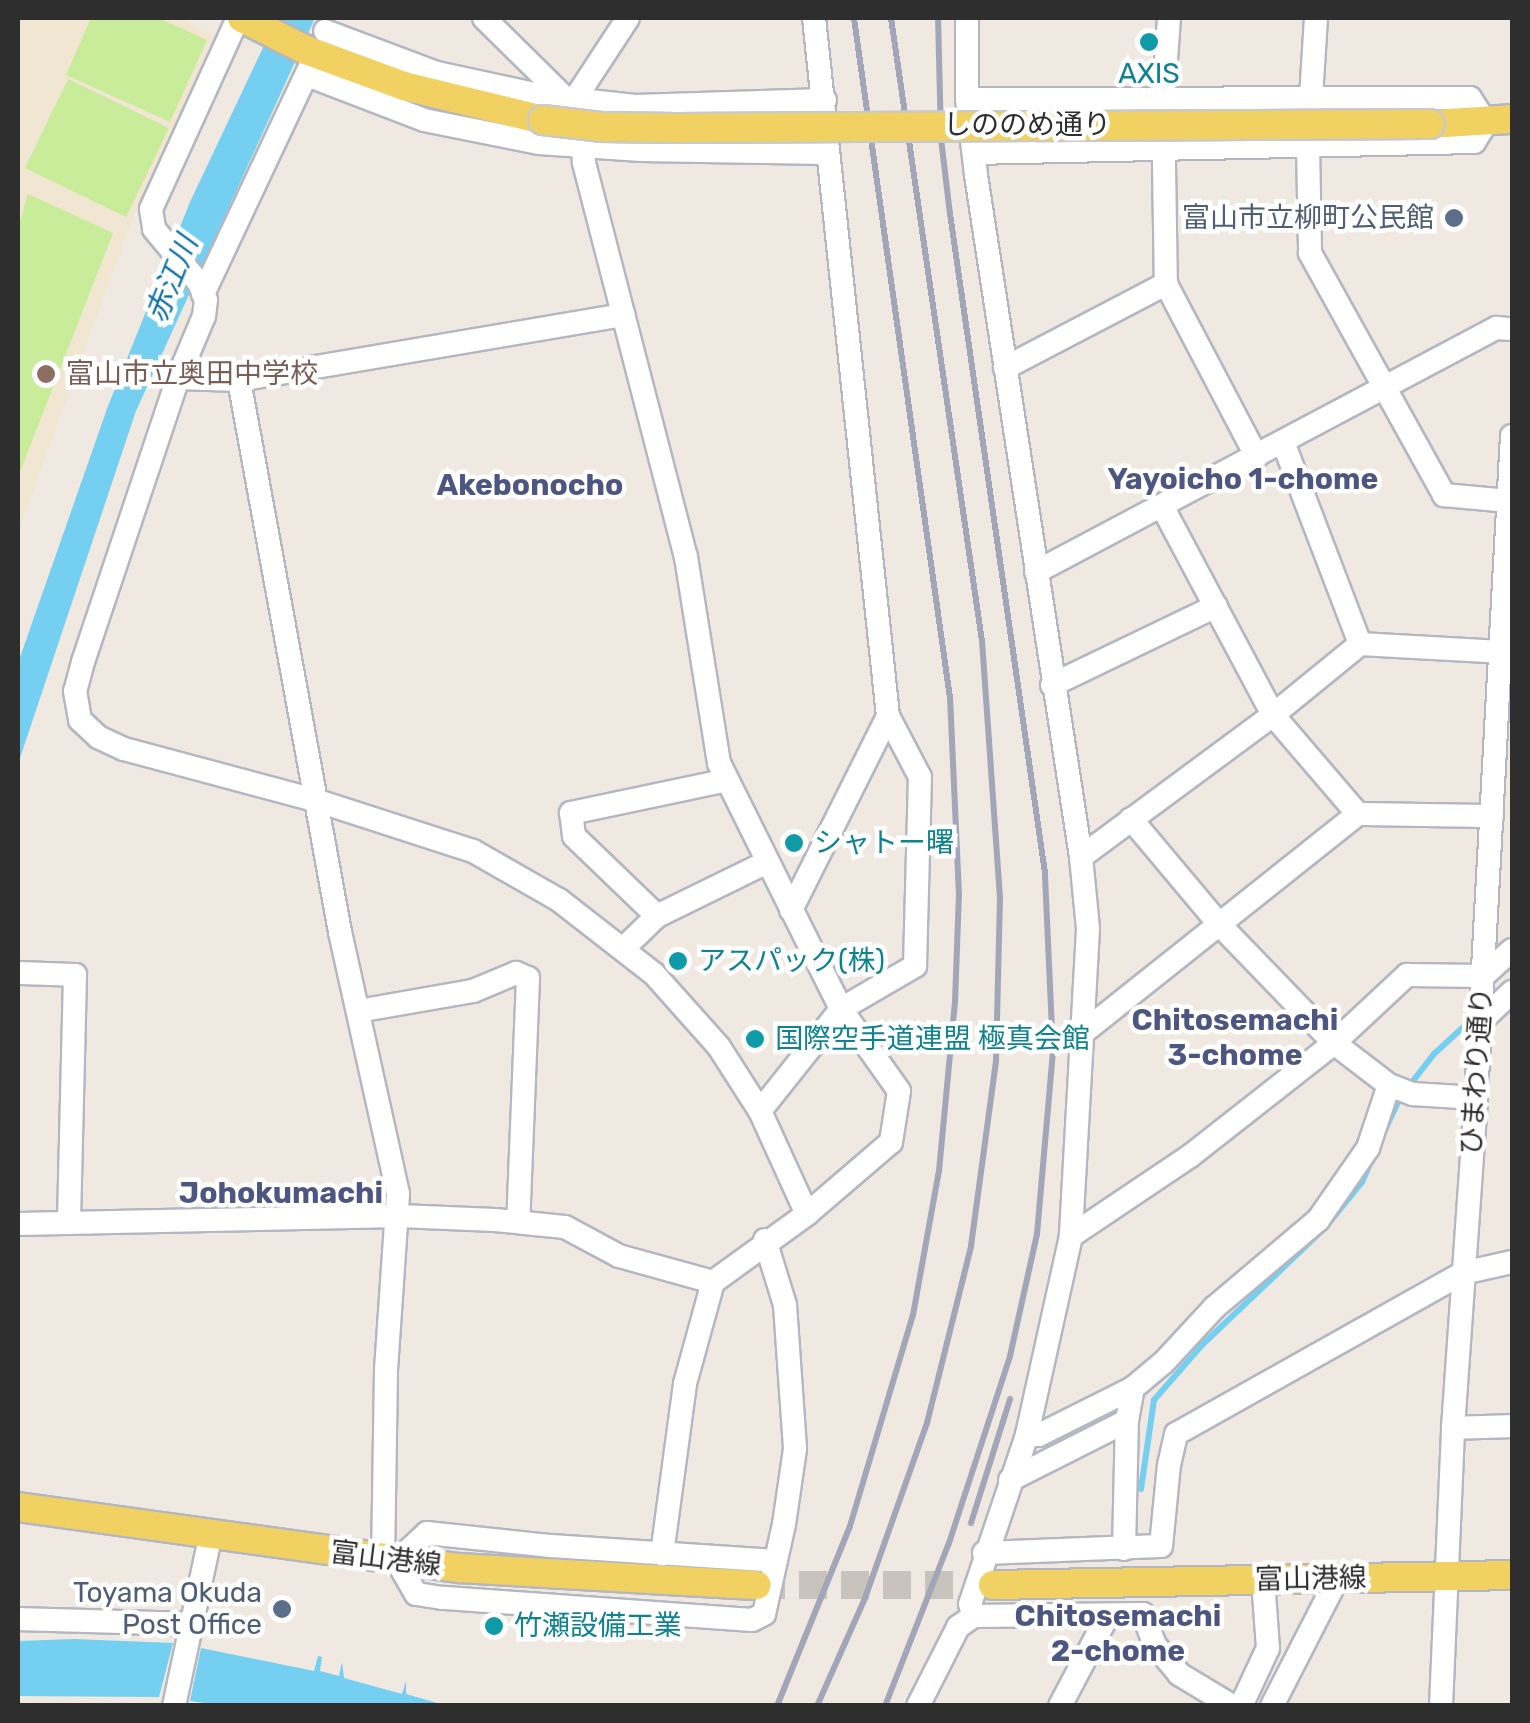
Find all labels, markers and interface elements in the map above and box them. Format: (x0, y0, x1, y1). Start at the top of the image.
marker: AXIS (1138, 31, 1160, 53)
place label: AXIS (1118, 57, 1180, 91)
street label: しののめ通り (943, 108, 1111, 142)
place label: 富山市立柳町公民館 (1182, 201, 1434, 235)
marker: 富山市立柳町公民館 (1443, 207, 1465, 229)
water label: 赤江川 (138, 231, 206, 327)
place label: 富山市立奥田中学校 (66, 357, 318, 391)
marker: 富山市立奥田中学校 (35, 363, 57, 385)
district label: Yayoicho 1-chome (1108, 461, 1378, 497)
district label: Akebonocho (437, 467, 623, 503)
place label: シャトー曙 (814, 826, 954, 860)
marker: シャトー曙 (783, 832, 805, 854)
place label: アスパック(株) (698, 944, 885, 978)
marker: アスパック(株) (667, 950, 689, 972)
street label: ひまわり通り (1454, 986, 1500, 1156)
district label: Chitosemachi 3-chome (1132, 1002, 1338, 1072)
place label: 国際空手道連盟 極真会館 (775, 1022, 1090, 1056)
marker: 国際空手道連盟 極真会館 (744, 1028, 766, 1050)
district label: Johokumachi (179, 1175, 383, 1211)
street label: 富山港線 (328, 1536, 444, 1582)
street label: 富山港線 (1255, 1561, 1367, 1597)
place label: Toyama Okuda Post Office (73, 1576, 262, 1642)
marker: Toyama Okuda Post Office (271, 1598, 293, 1620)
district label: Chitosemachi 2-chome (1015, 1598, 1221, 1668)
place label: 竹瀬設備工業 (514, 1609, 682, 1643)
marker: 竹瀬設備工業 (483, 1615, 505, 1637)

